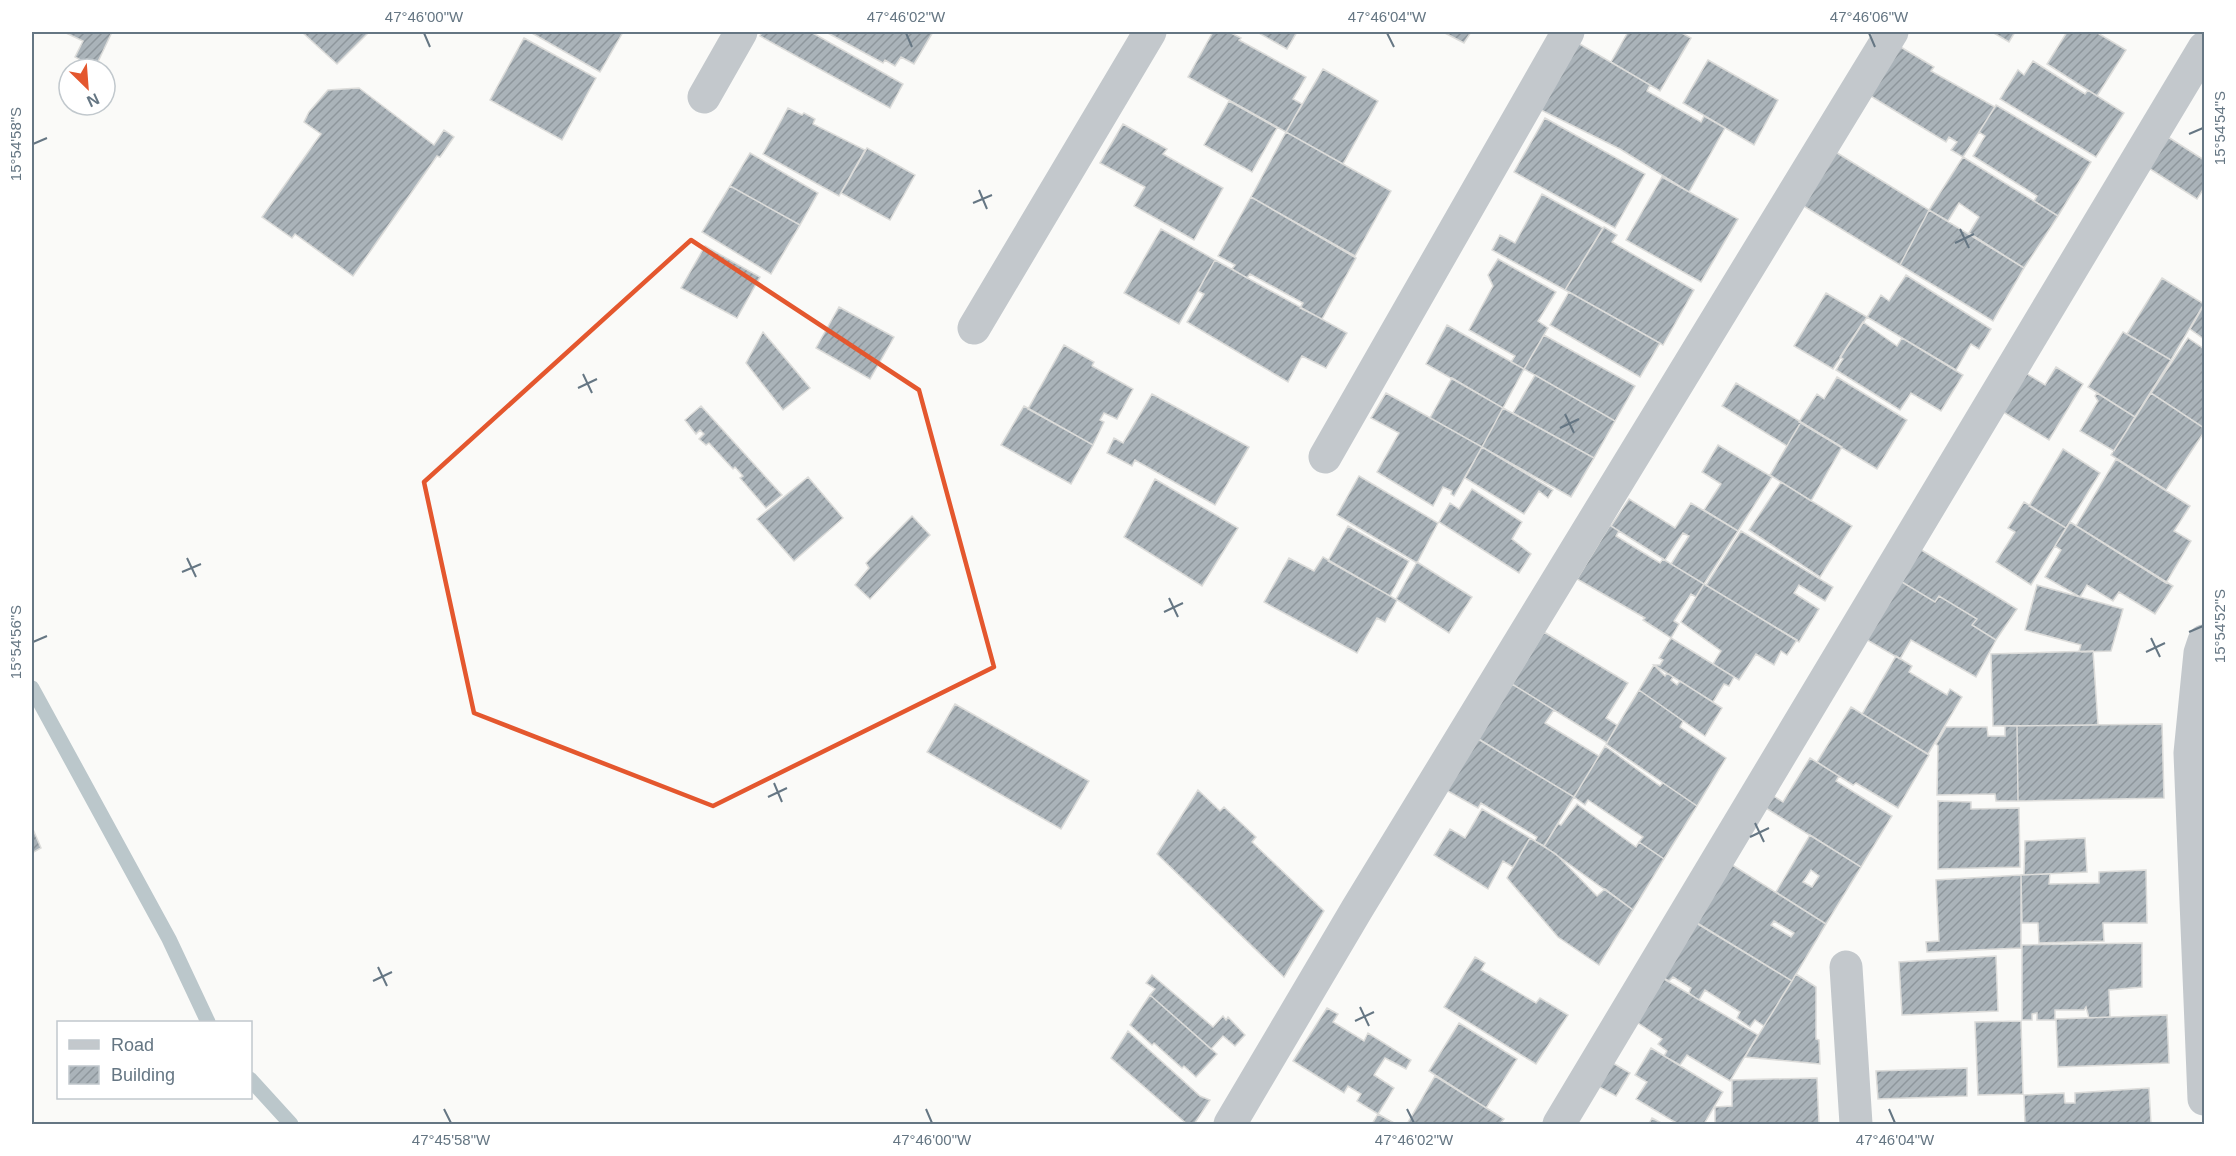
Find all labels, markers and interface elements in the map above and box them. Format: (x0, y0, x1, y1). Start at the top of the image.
text: 47°46'00"W (385, 8, 464, 25)
text: 47°46'02"W (867, 8, 946, 25)
text: 47°46'04"W (1348, 8, 1427, 25)
text: 47°46'06"W (1830, 8, 1909, 25)
north arrow (57, 57, 117, 117)
text: N (84, 90, 102, 110)
text: 15°54'54"S (2211, 91, 2228, 165)
text: 15°54'58"S (7, 107, 24, 181)
text: 15°54'52"S (2211, 589, 2228, 663)
text: 15°54'56"S (7, 605, 24, 679)
legend (57, 1021, 252, 1099)
text: Road (111, 1035, 154, 1055)
text: Building (111, 1065, 175, 1085)
text: 47°45'58"W (412, 1131, 491, 1148)
text: 47°46'00"W (893, 1131, 972, 1148)
text: 47°46'02"W (1375, 1131, 1454, 1148)
text: 47°46'04"W (1856, 1131, 1935, 1148)

